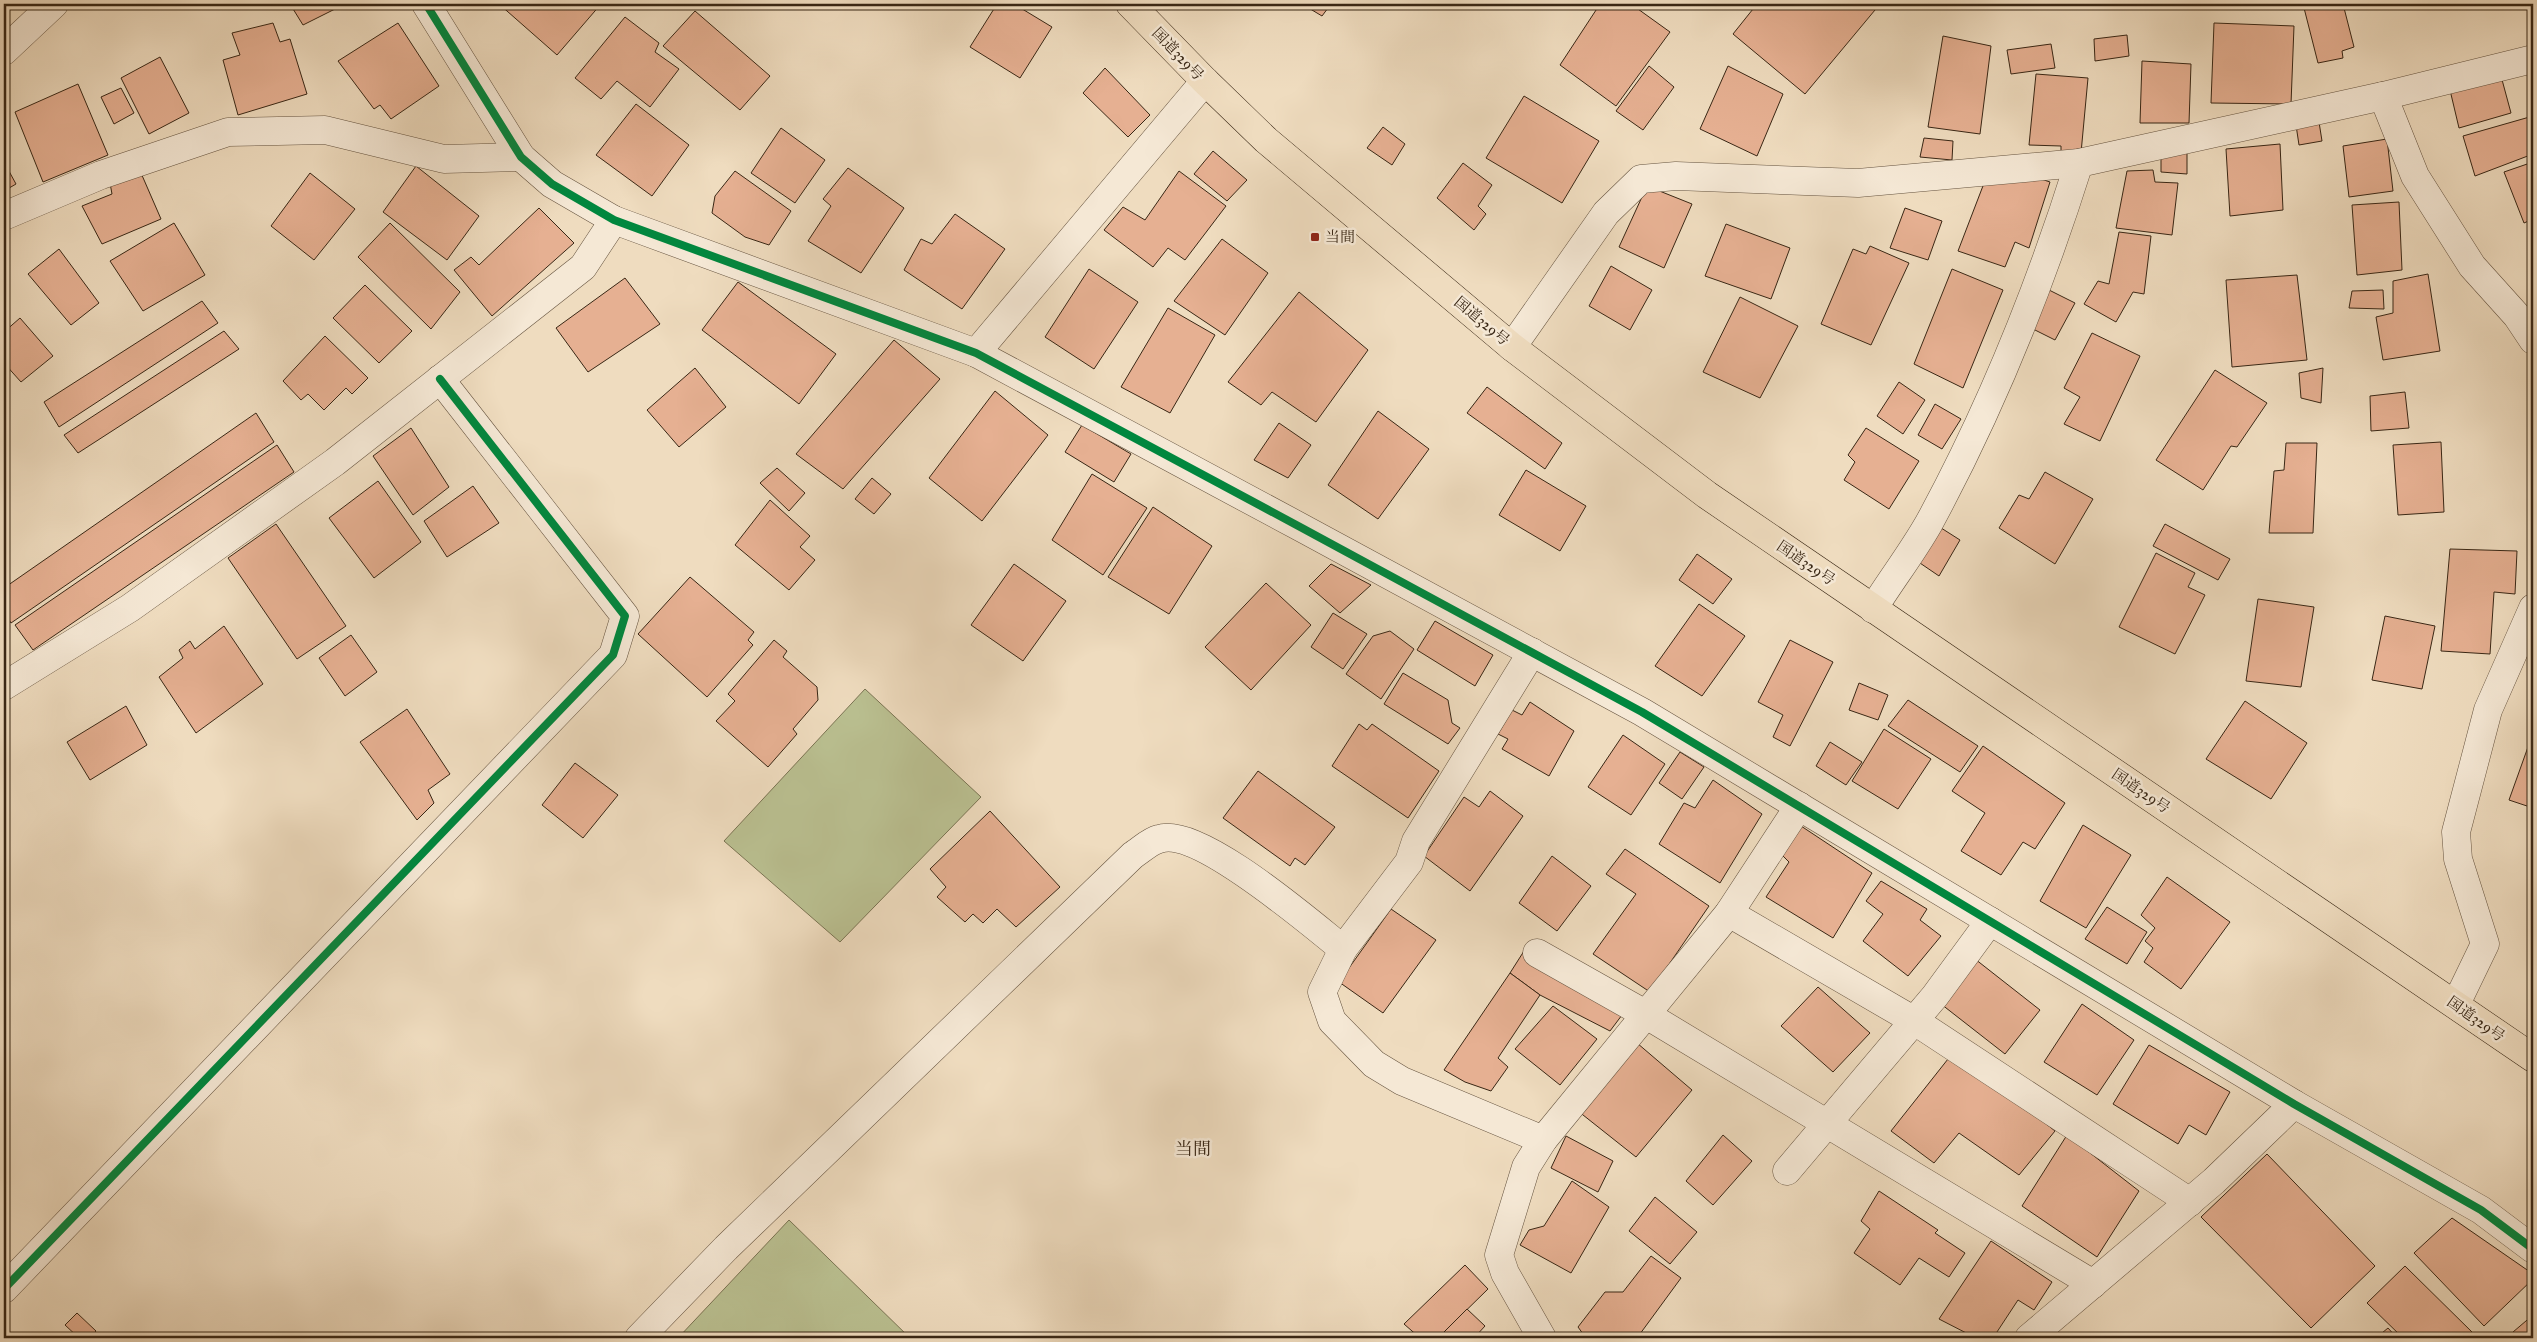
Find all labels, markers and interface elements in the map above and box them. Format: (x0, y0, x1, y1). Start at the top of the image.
street label: 国道329号 (1148, 24, 1208, 84)
place label: 当間 (1325, 228, 1355, 246)
marker: 当間 (1309, 231, 1321, 243)
street label: 国道329号 (1451, 293, 1513, 349)
street label: 国道329号 (1773, 537, 1839, 589)
street label: 国道329号 (2108, 765, 2174, 817)
street label: 国道329号 (2444, 993, 2508, 1045)
district label: 当間 (1175, 1138, 1211, 1160)

